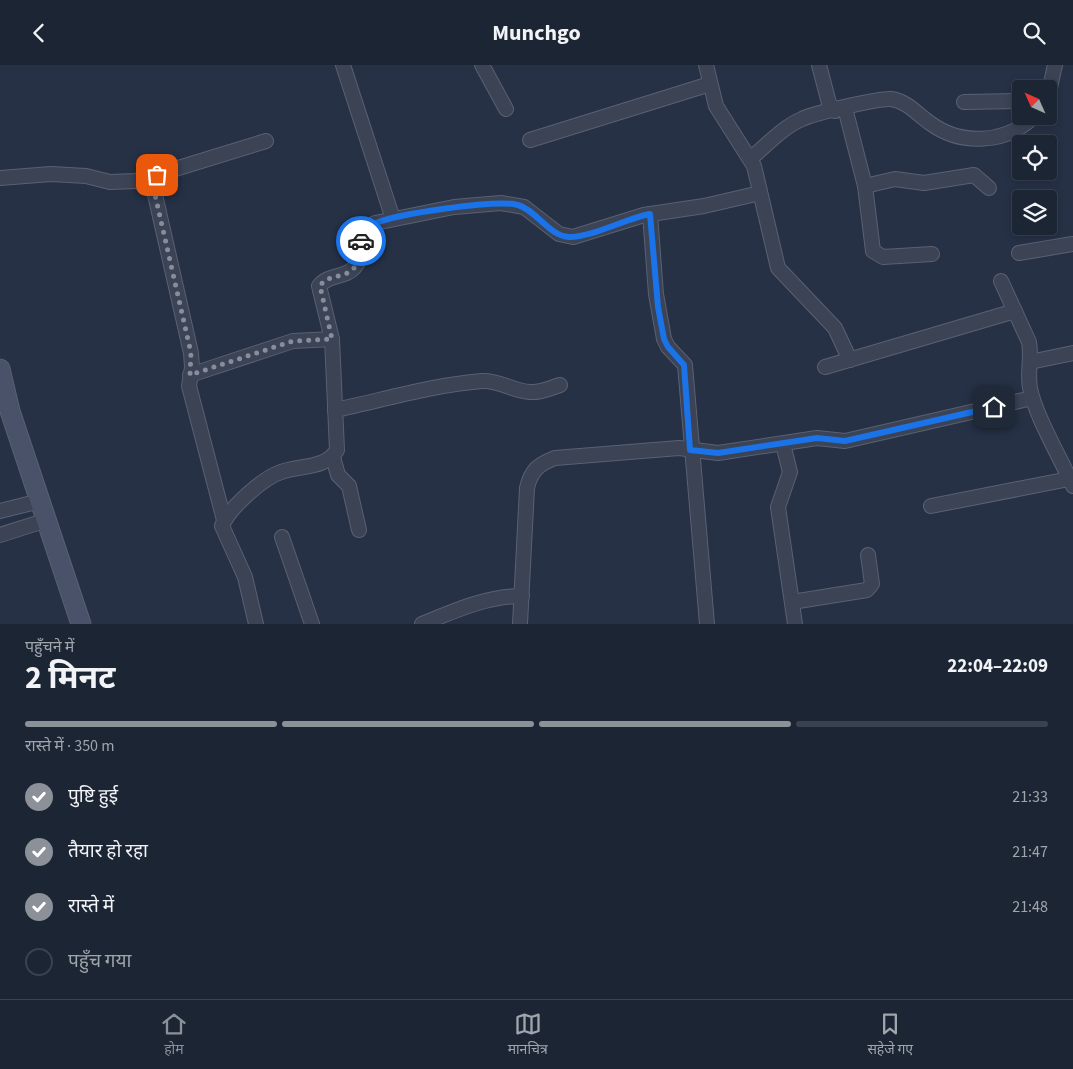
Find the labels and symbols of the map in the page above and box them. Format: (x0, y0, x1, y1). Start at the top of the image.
north arrow (1012, 80, 1058, 125)
pin (136, 154, 178, 196)
courier (336, 216, 386, 266)
pin (973, 386, 1015, 428)

